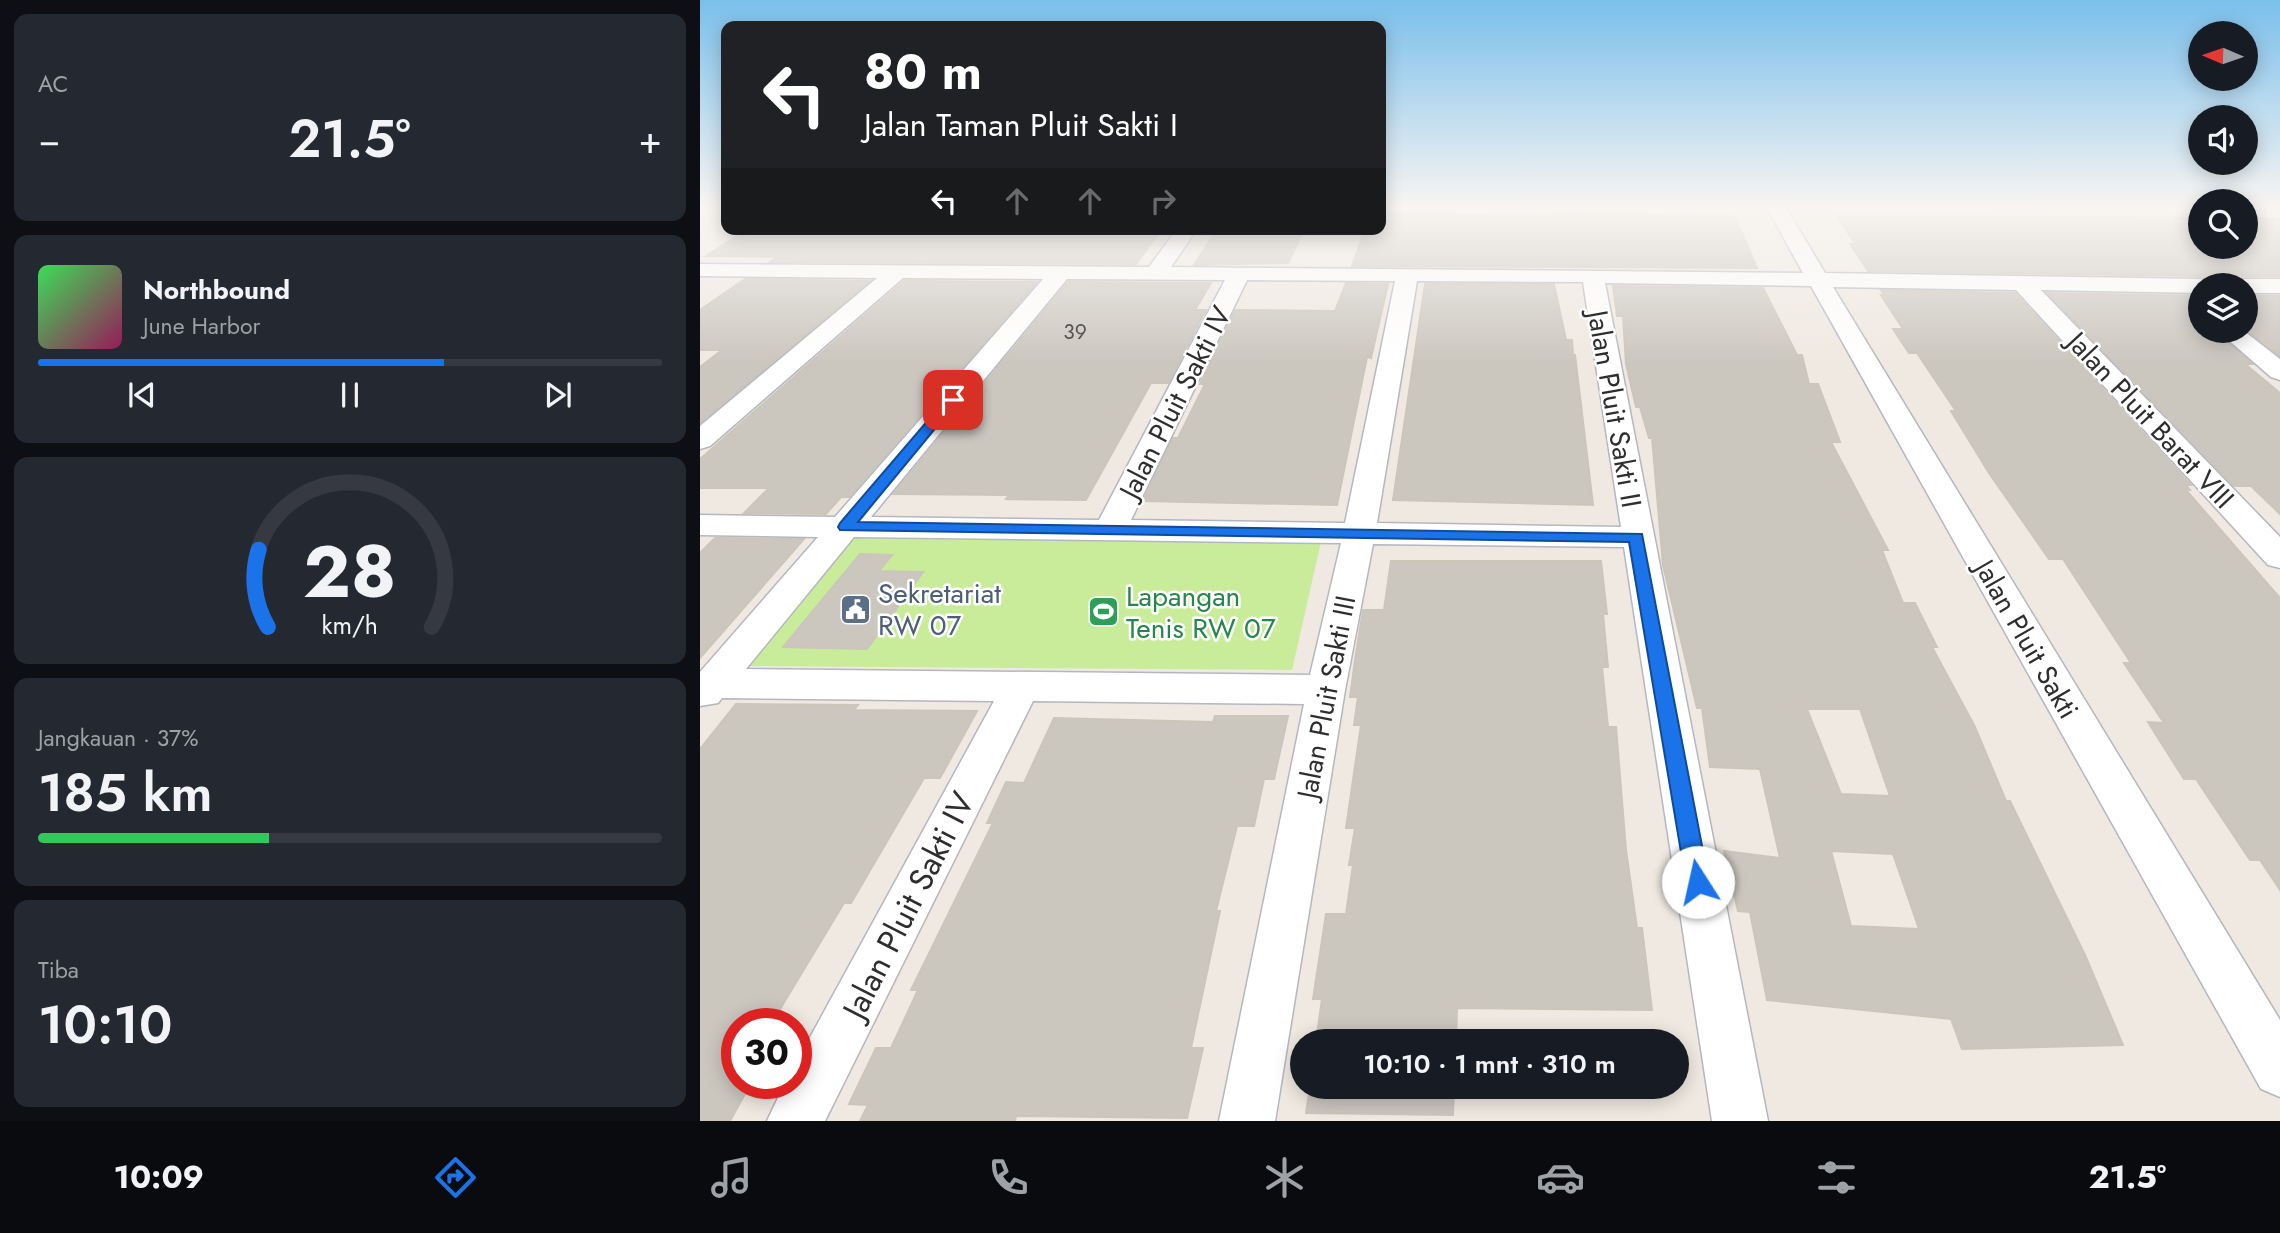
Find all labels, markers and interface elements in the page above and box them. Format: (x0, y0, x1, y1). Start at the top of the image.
north arrow (2188, 21, 2258, 91)
map controls (2188, 21, 2258, 343)
text: 80 m (864, 37, 982, 107)
icon: left (749, 49, 840, 140)
text: AC (38, 67, 68, 101)
text: 21.5° (289, 101, 411, 177)
text: Jalan Taman Pluit Sakti I (864, 102, 1178, 148)
button: sound (2188, 105, 2258, 175)
text: − (38, 112, 60, 167)
text: + (639, 112, 662, 167)
icon: left (925, 182, 963, 220)
icon: ahead (998, 182, 1036, 220)
icon: ahead (1071, 182, 1109, 220)
icon: right (1144, 182, 1182, 220)
button: search (2188, 189, 2258, 259)
text: Northbound (143, 271, 290, 309)
button: layers (2188, 273, 2258, 343)
street label: Jalan Pluit Sakti IV (1107, 298, 1242, 509)
street label: Jalan Pluit Sakti II (1576, 303, 1652, 511)
text: June Harbor (143, 309, 260, 343)
house number: 39 (1063, 317, 1087, 347)
street label: Jalan Pluit Barat VIII (2055, 320, 2244, 518)
pin (923, 370, 983, 430)
icon: previous (123, 376, 161, 414)
icon: pause (331, 376, 369, 414)
icon: next (539, 376, 577, 414)
icon: arrive (934, 381, 972, 419)
text: 28 (303, 519, 397, 624)
street label: Jalan Pluit Sakti (1963, 549, 2089, 726)
place label: Sekretariat RW 07 (878, 573, 1001, 646)
place label: Lapangan Tenis RW 07 (1126, 576, 1276, 649)
public building icon: Sekretariat RW 07 (838, 592, 872, 626)
street label: Jalan Pluit Sakti III (1286, 592, 1366, 806)
sports icon: Lapangan Tenis RW 07 (1086, 595, 1120, 629)
text: km/h (322, 606, 378, 642)
text: Jangkauan · 37% (38, 721, 198, 755)
text: 185 km (38, 755, 212, 831)
street label: Jalan Pluit Sakti IV (829, 784, 986, 1030)
position arrow (1661, 845, 1735, 919)
text: Tiba (38, 953, 79, 987)
text: 10:10 (38, 987, 172, 1063)
speed limit sign: 30 (721, 1008, 812, 1099)
text: 10:10 · 1 mnt · 310 m (1363, 1045, 1616, 1083)
icon: directions (431, 1153, 480, 1202)
icon: music (707, 1153, 756, 1202)
icon: phone (984, 1153, 1033, 1202)
icon: climate (1260, 1153, 1309, 1202)
icon: car (1536, 1153, 1585, 1202)
icon: filters (1812, 1153, 1861, 1202)
text: 10:09 (114, 1154, 204, 1200)
text: 21.5° (2089, 1154, 2166, 1200)

